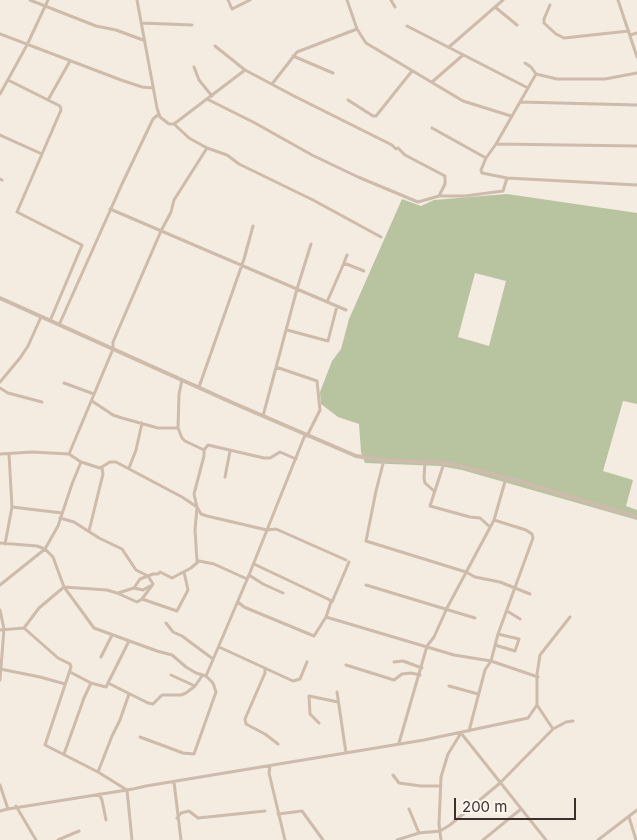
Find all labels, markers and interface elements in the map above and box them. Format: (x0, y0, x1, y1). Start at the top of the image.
scale bar (457, 788, 580, 820)
text: 200 m (462, 797, 507, 816)

